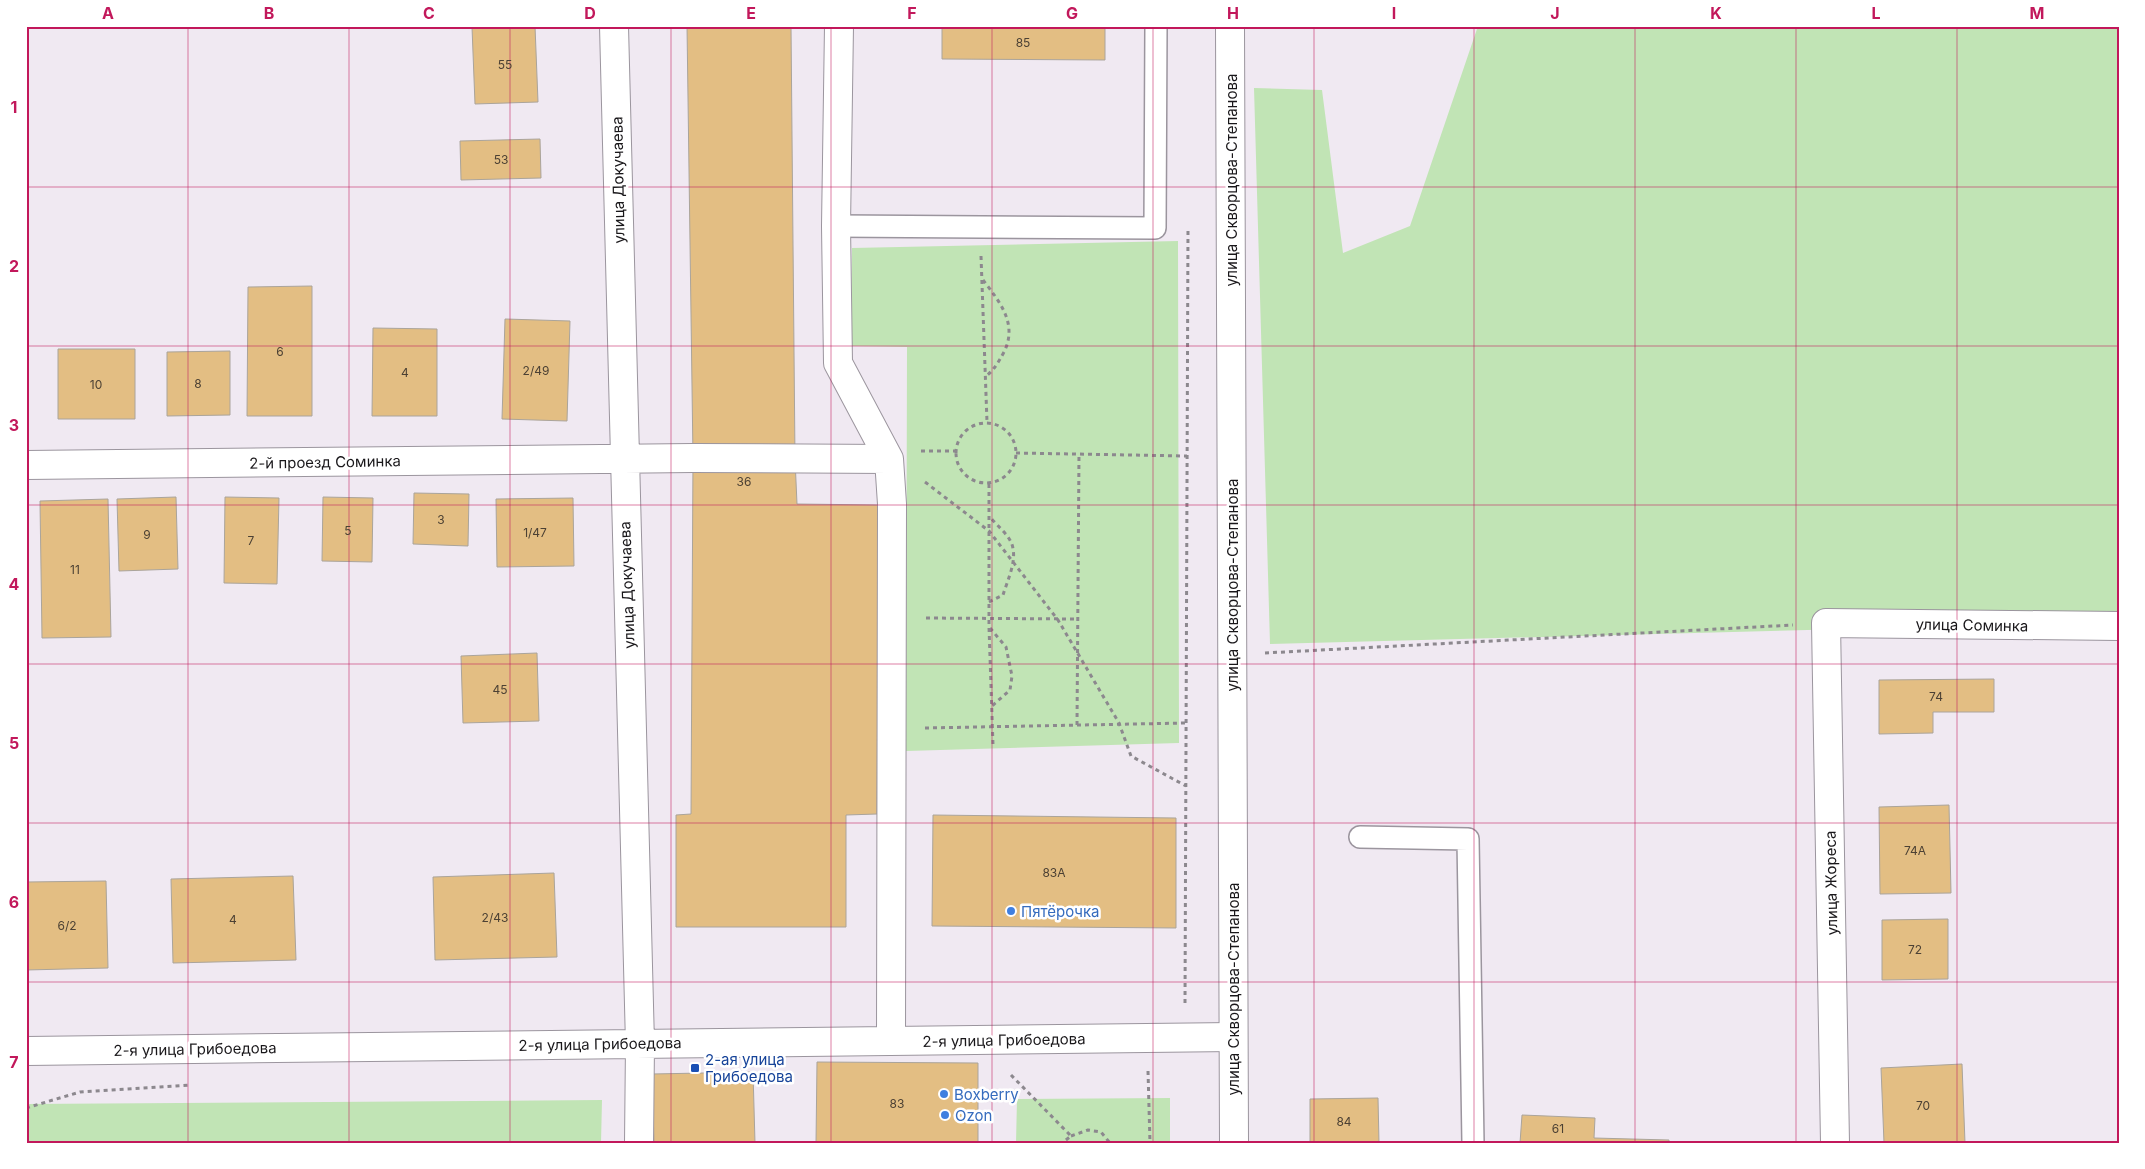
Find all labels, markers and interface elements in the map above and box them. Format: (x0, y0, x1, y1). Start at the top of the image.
text: A (102, 3, 114, 23)
text: B (264, 3, 274, 23)
text: C (423, 3, 435, 23)
text: D (584, 3, 596, 23)
text: E (746, 3, 756, 23)
text: F (907, 3, 917, 23)
text: G (1066, 3, 1078, 23)
text: H (1227, 3, 1239, 23)
text: I (1392, 3, 1396, 23)
text: J (1550, 3, 1560, 23)
text: K (1710, 3, 1722, 23)
text: L (1871, 3, 1881, 23)
text: M (2030, 3, 2044, 23)
house number: 85 (1016, 35, 1030, 50)
house number: 55 (498, 57, 512, 72)
street label: улица Скворцова-Степанова (1222, 74, 1241, 286)
text: 1 (11, 97, 17, 117)
street label: улица Докучаева (607, 116, 629, 244)
house number: 53 (494, 152, 508, 167)
text: 2 (9, 256, 19, 276)
house number: 6 (276, 344, 284, 359)
house number: 2/49 (523, 363, 549, 378)
house number: 4 (401, 365, 409, 380)
house number: 8 (194, 376, 202, 391)
house number: 10 (90, 377, 102, 392)
text: 3 (9, 415, 19, 435)
street label: 2-й проезд Соминка (249, 451, 401, 473)
house number: 36 (737, 474, 751, 489)
street label: улица Скворцова-Степанова (1223, 479, 1242, 691)
house number: 3 (437, 512, 445, 527)
street label: улица Докучаева (615, 521, 639, 649)
house number: 5 (344, 523, 352, 538)
house number: 1/47 (523, 525, 547, 540)
house number: 9 (143, 527, 151, 542)
house number: 7 (248, 533, 255, 548)
house number: 11 (70, 562, 80, 577)
text: 4 (9, 574, 20, 594)
street label: улица Соминка (1916, 615, 2028, 635)
house number: 45 (492, 682, 508, 697)
house number: 74 (1929, 689, 1943, 704)
text: 5 (9, 733, 19, 753)
street label: улица Жореса (1821, 830, 1841, 936)
house number: 74А (1904, 843, 1926, 858)
house number: 83А (1042, 865, 1066, 880)
street label: улица Скворцова-Степанова (1224, 883, 1243, 1095)
text: 6 (9, 892, 19, 912)
place label: Пятёрочка (1021, 902, 1100, 921)
marker: Пятёрочка (1005, 905, 1017, 917)
house number: 2/43 (482, 910, 508, 925)
house number: 4 (229, 912, 237, 927)
house number: 6/2 (57, 918, 77, 933)
house number: 72 (1908, 942, 1922, 957)
street label: 2-я улица Грибоедова (922, 1029, 1086, 1051)
street label: 2-я улица Грибоедова (518, 1033, 682, 1055)
street label: 2-я улица Грибоедова (113, 1038, 277, 1060)
place label: 2-ая улица Грибоедова (705, 1050, 793, 1086)
text: 7 (9, 1052, 19, 1072)
marker: 2-ая улица Грибоедова (689, 1062, 701, 1074)
place label: Boxberry (954, 1085, 1019, 1104)
marker: Boxberry (938, 1088, 950, 1100)
house number: 83 (890, 1096, 904, 1111)
house number: 70 (1916, 1098, 1930, 1113)
place label: Ozon (955, 1106, 992, 1125)
marker: Ozon (939, 1109, 951, 1121)
house number: 84 (1336, 1114, 1352, 1129)
house number: 61 (1552, 1121, 1564, 1136)

